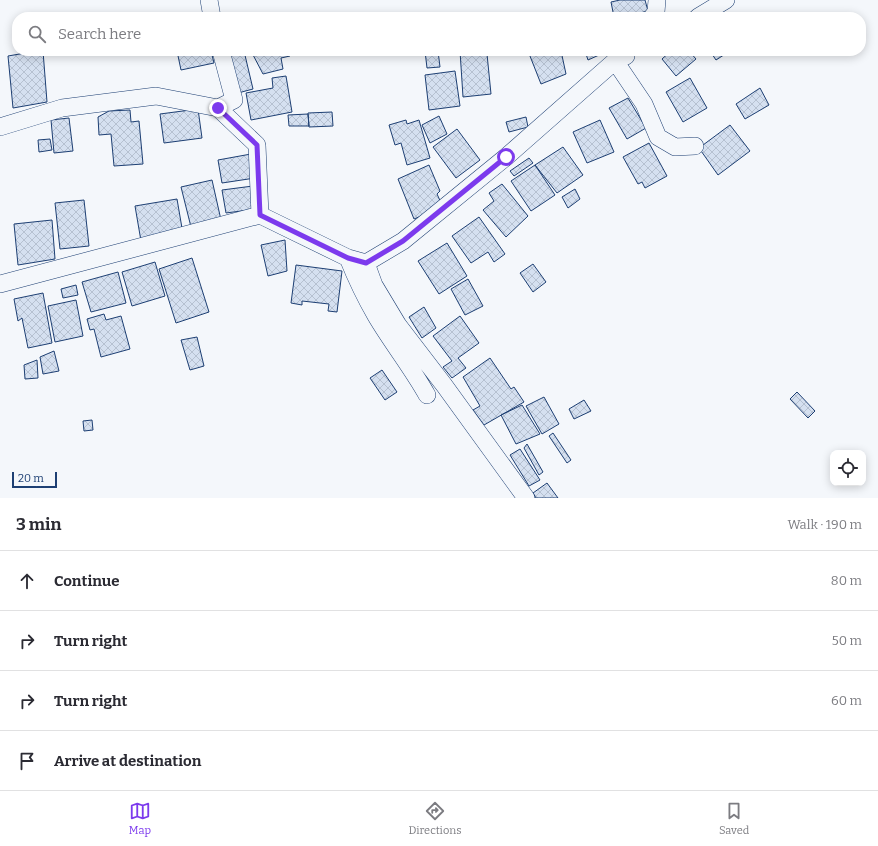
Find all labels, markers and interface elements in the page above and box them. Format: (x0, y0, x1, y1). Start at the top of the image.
search box (12, 12, 866, 56)
icon: search (26, 23, 48, 45)
text: Search here (58, 25, 141, 43)
route end (209, 99, 227, 117)
route start (497, 148, 515, 166)
map controls (830, 450, 866, 486)
button: locate (830, 450, 866, 486)
scale bar (12, 470, 57, 489)
text: 20 m (18, 472, 44, 485)
text: 3 min (16, 514, 61, 535)
text: Walk · 190 m (787, 517, 862, 532)
icon: ahead (16, 570, 38, 592)
text: Continue (54, 572, 120, 590)
text: 80 m (831, 573, 862, 588)
icon: right (16, 630, 38, 652)
text: Turn right (54, 632, 127, 650)
text: 50 m (832, 633, 862, 648)
icon: right (16, 690, 38, 712)
text: Turn right (54, 692, 127, 710)
text: 60 m (831, 693, 862, 708)
icon: arrive (16, 750, 38, 772)
text: Arrive at destination (54, 752, 201, 770)
tab: Map (129, 800, 151, 837)
tab: Directions (409, 800, 461, 837)
tab: Saved (719, 800, 749, 837)

